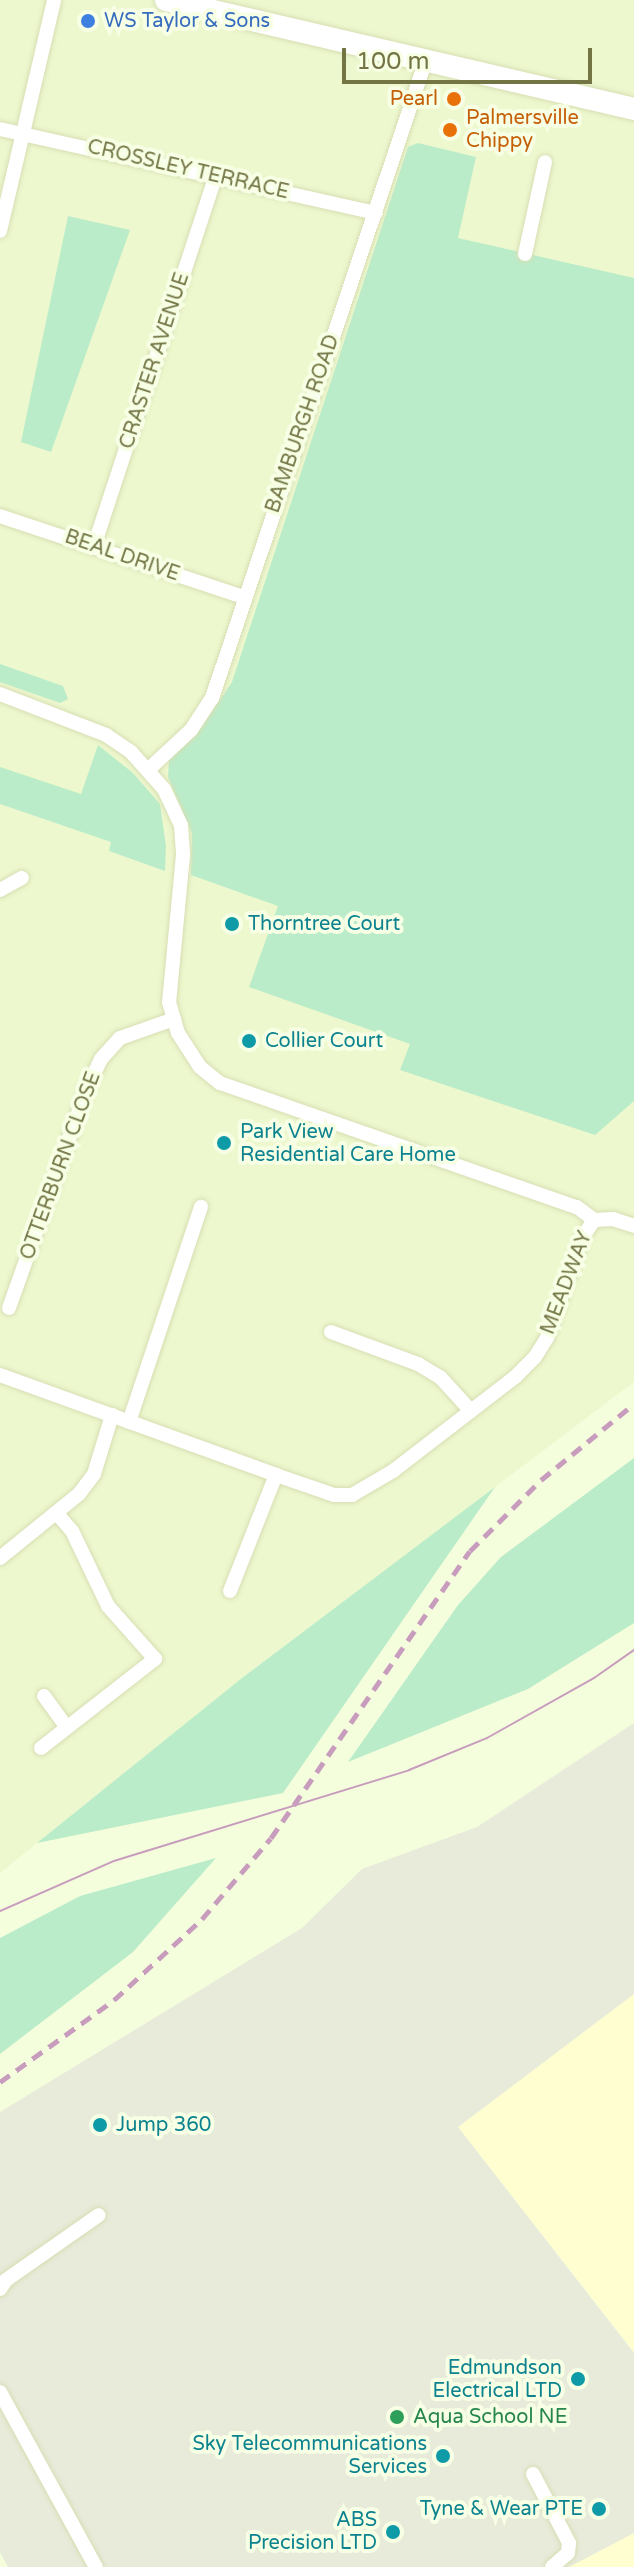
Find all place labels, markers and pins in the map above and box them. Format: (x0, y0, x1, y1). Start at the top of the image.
place label: WS Taylor & Sons (104, 9, 270, 33)
marker: WS Taylor & Sons (79, 12, 97, 30)
place label: Pearl (390, 87, 438, 111)
marker: Pearl (445, 90, 463, 108)
place label: Palmersville Chippy (466, 106, 579, 153)
marker: Palmersville Chippy (441, 121, 459, 139)
place label: Thorntree Court (248, 912, 400, 936)
marker: Thorntree Court (223, 915, 241, 933)
place label: Collier Court (265, 1029, 383, 1053)
marker: Collier Court (240, 1032, 258, 1050)
place label: Park View Residential Care Home (240, 1120, 456, 1167)
marker: Park View Residential Care Home (215, 1134, 233, 1152)
place label: Jump 360 (116, 2113, 211, 2137)
marker: Jump 360 (91, 2116, 109, 2134)
place label: Edmundson Electrical LTD (433, 2356, 562, 2403)
marker: Edmundson Electrical LTD (569, 2370, 587, 2388)
place label: Aqua School NE (413, 2405, 567, 2429)
marker: Aqua School NE (388, 2408, 406, 2426)
place label: Sky Telecommunications Services (193, 2432, 427, 2479)
marker: Sky Telecommunications Services (434, 2447, 452, 2465)
place label: Tyne & Wear PTE (420, 2497, 583, 2521)
marker: Tyne & Wear PTE (590, 2500, 608, 2518)
place label: ABS Precision LTD (248, 2508, 377, 2555)
marker: ABS Precision LTD (384, 2523, 402, 2541)

